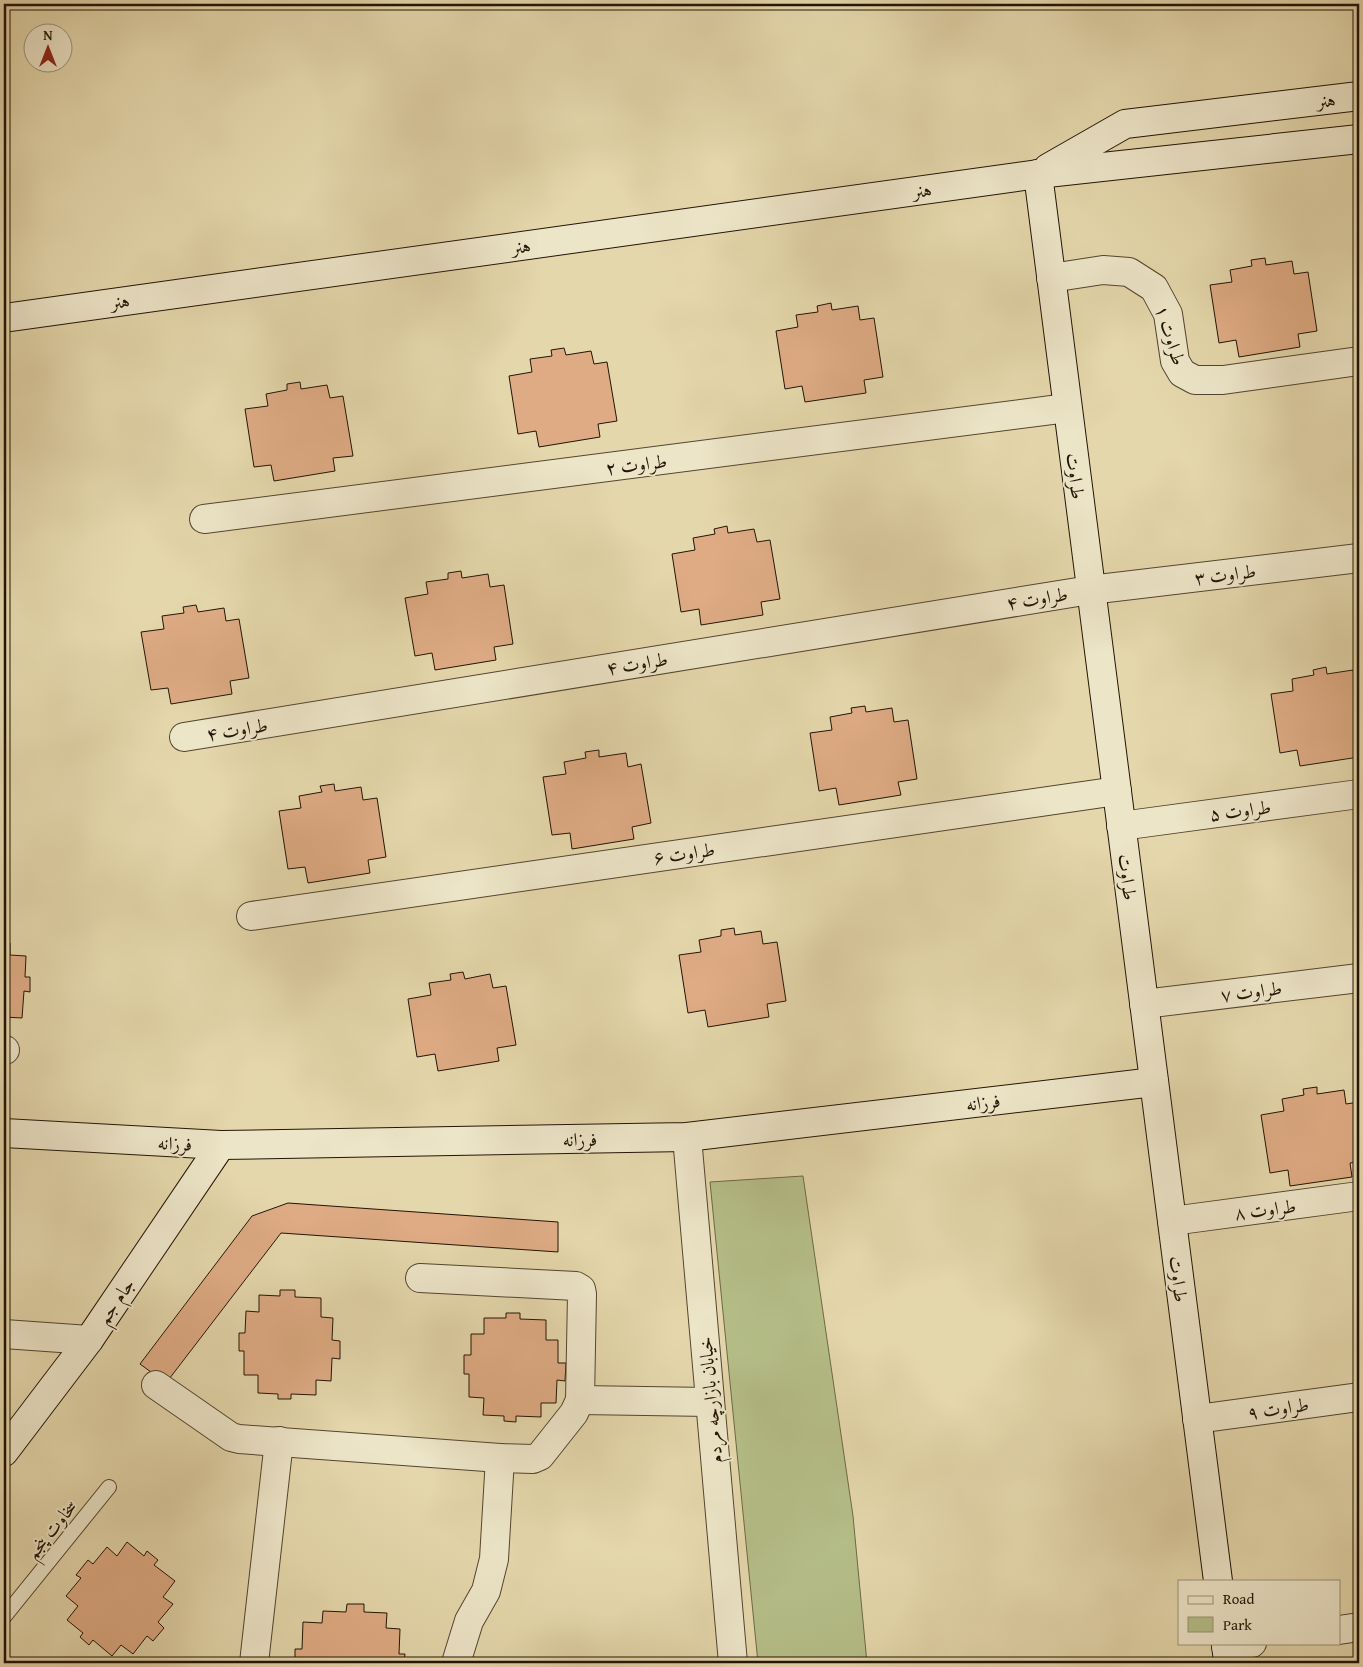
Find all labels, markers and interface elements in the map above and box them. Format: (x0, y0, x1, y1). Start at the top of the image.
north arrow (22, 22, 72, 72)
text: N (43, 25, 53, 45)
street label: هنر (1313, 85, 1337, 115)
street label: هنر (909, 175, 933, 205)
street label: هنر (508, 231, 532, 261)
street label: هنر (107, 286, 131, 316)
street label: طراوت ۱ (1149, 301, 1193, 369)
street label: طراوت ۲ (604, 446, 668, 482)
street label: طراوت (1059, 451, 1093, 501)
street label: طراوت ۳ (1193, 556, 1257, 592)
street label: طراوت ۴ (1004, 579, 1070, 617)
street label: طراوت ۴ (604, 644, 670, 682)
street label: طراوت ۴ (204, 710, 270, 748)
street label: طراوت ۵ (1208, 792, 1272, 828)
street label: طراوت ۶ (651, 835, 717, 871)
street label: طراوت (1111, 852, 1145, 902)
street label: طراوت ۷ (1219, 973, 1283, 1009)
street label: فرزانه (964, 1086, 1002, 1118)
street label: فرزانه (562, 1125, 598, 1153)
street label: فرزانه (157, 1128, 193, 1158)
street label: طراوت ۸ (1233, 1191, 1297, 1227)
street label: طراوت (1162, 1254, 1196, 1304)
street label: جام جم (89, 1272, 145, 1333)
street label: خیابان بازارچه مردم (691, 1335, 732, 1465)
street label: طراوت ۹ (1245, 1390, 1311, 1426)
street label: سخاوت پنجم (18, 1493, 88, 1568)
legend (1178, 1580, 1340, 1644)
text: Road (1223, 1588, 1254, 1609)
text: Park (1223, 1614, 1252, 1635)

